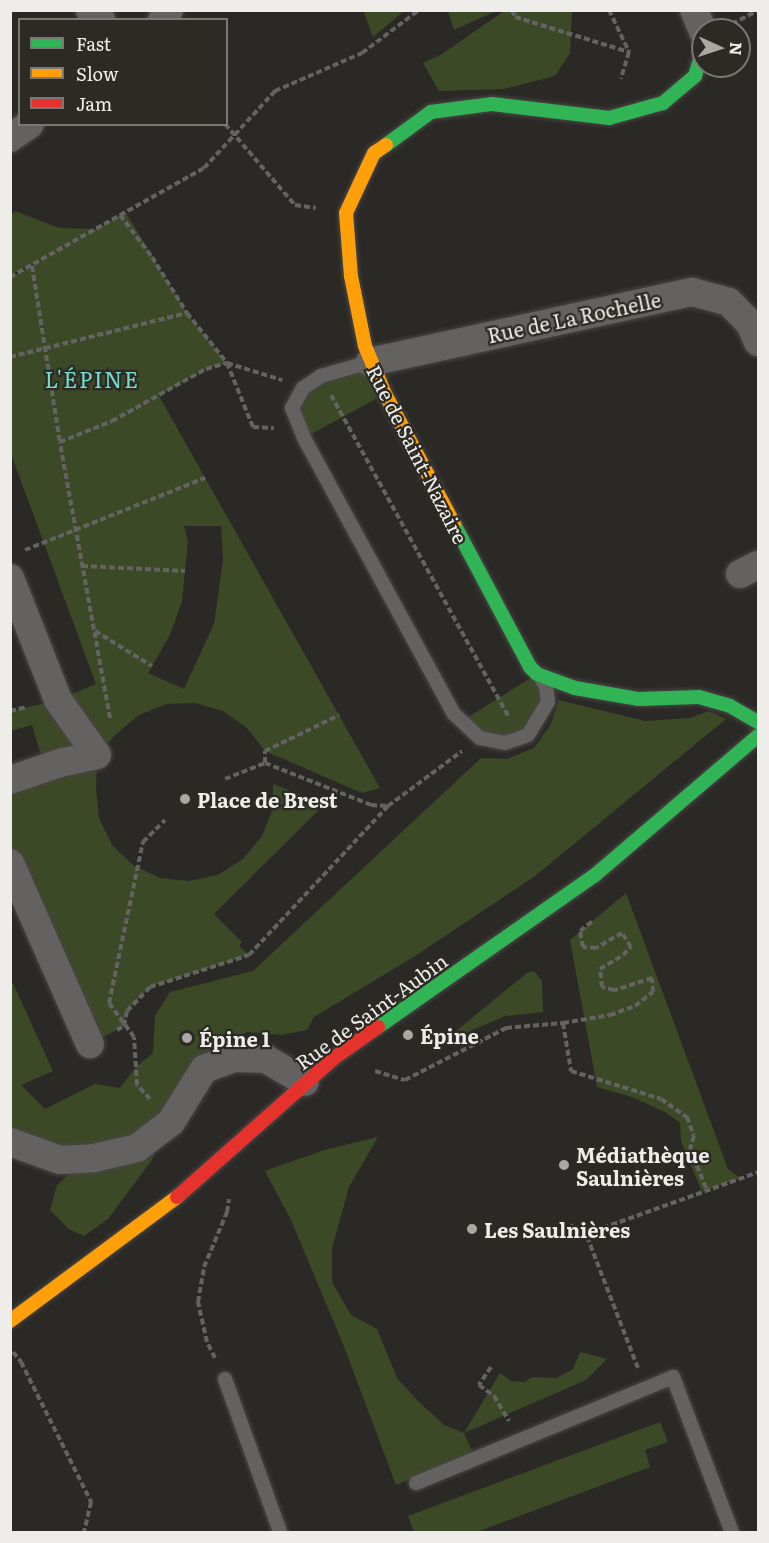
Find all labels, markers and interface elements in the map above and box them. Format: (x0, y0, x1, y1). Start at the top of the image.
legend (18, 18, 228, 126)
north arrow (691, 18, 751, 78)
text: Fast (76, 30, 111, 57)
text: N (725, 41, 749, 56)
text: Slow (76, 60, 118, 87)
text: Jam (76, 90, 112, 117)
street label: Rue de La Rochelle (485, 287, 663, 347)
street label: Rue de Saint-Nazaire (363, 361, 473, 547)
district label: L'ÉPINE (44, 366, 140, 392)
place label: Place de Brest (197, 787, 337, 811)
marker: Place de Brest (178, 792, 192, 806)
street label: Rue de Saint-Aubin (290, 948, 452, 1074)
place label: Épine (420, 1023, 479, 1047)
place label: Épine 1 (199, 1026, 270, 1050)
marker: Épine (401, 1028, 415, 1042)
marker: Épine 1 (180, 1031, 194, 1045)
place label: Médiathèque Saulnières (576, 1142, 710, 1189)
marker: Médiathèque Saulnières (557, 1158, 571, 1172)
place label: Les Saulnières (484, 1217, 630, 1241)
marker: Les Saulnières (465, 1222, 479, 1236)

